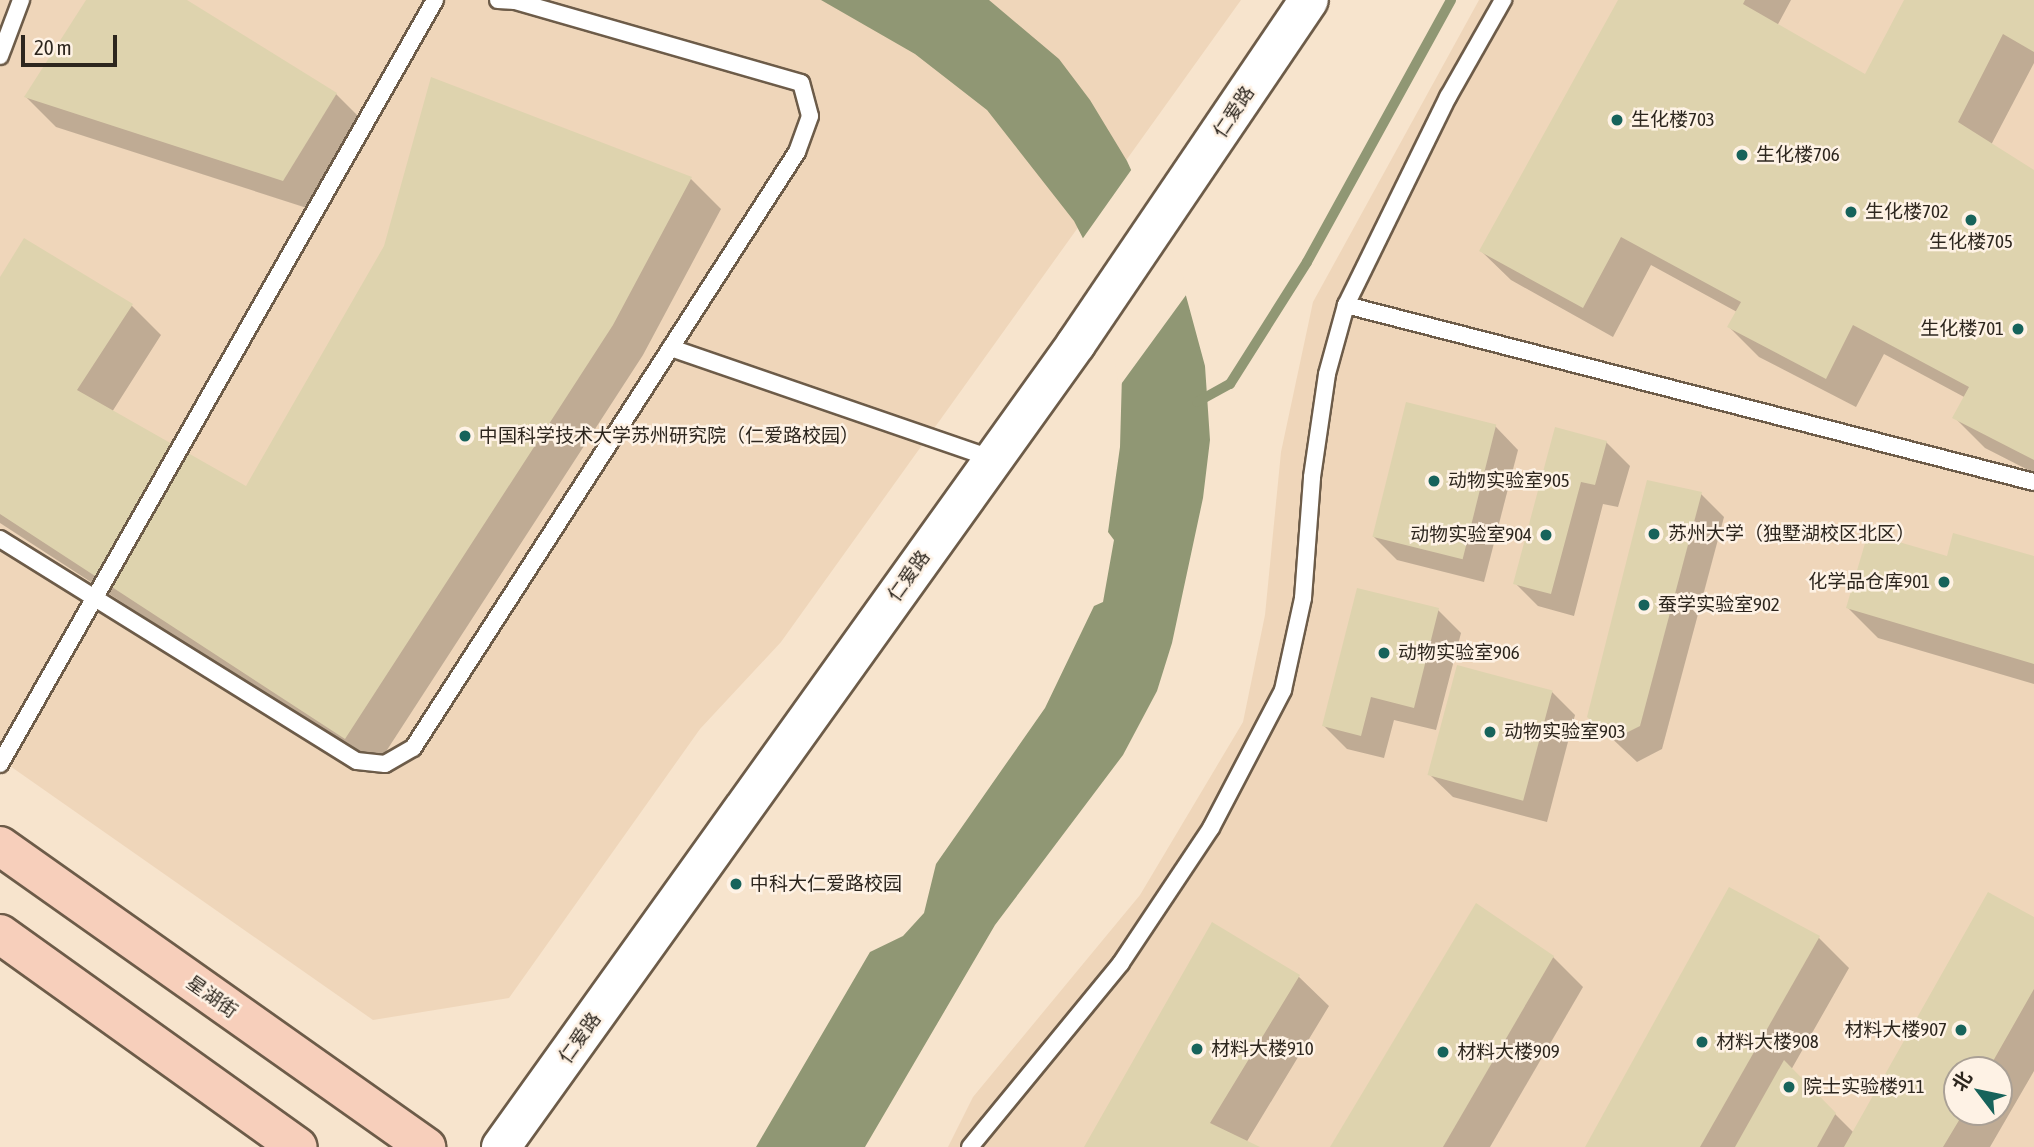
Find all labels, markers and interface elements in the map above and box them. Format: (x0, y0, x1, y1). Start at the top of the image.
scale bar (24, 21, 121, 65)
text: 20 m (34, 35, 72, 59)
street label: 仁爱路 (1209, 82, 1259, 142)
place label: 生化楼703 (1631, 109, 1715, 131)
marker: 生化楼703 (1609, 112, 1625, 128)
place label: 生化楼706 (1756, 144, 1840, 166)
marker: 生化楼706 (1734, 147, 1750, 163)
place label: 生化楼702 (1865, 201, 1949, 223)
marker: 生化楼702 (1843, 204, 1859, 220)
marker: 生化楼705 (1963, 212, 1979, 228)
place label: 生化楼705 (1929, 231, 2013, 253)
place label: 生化楼701 (1920, 318, 2004, 340)
marker: 生化楼701 (2010, 321, 2026, 337)
place label: 中国科学技术大学苏州研究院（仁爱路校园） (479, 425, 859, 447)
marker: 中国科学技术大学苏州研究院（仁爱路校园） (457, 428, 473, 444)
place label: 动物实验室905 (1448, 470, 1570, 492)
marker: 动物实验室905 (1426, 473, 1442, 489)
place label: 苏州大学（独墅湖校区北区） (1668, 523, 1915, 545)
place label: 动物实验室904 (1410, 524, 1532, 546)
marker: 苏州大学（独墅湖校区北区） (1646, 526, 1662, 542)
marker: 动物实验室904 (1538, 527, 1554, 543)
street label: 仁爱路 (883, 546, 935, 606)
place label: 化学品仓库901 (1808, 571, 1930, 593)
marker: 化学品仓库901 (1936, 574, 1952, 590)
place label: 蚕学实验室902 (1658, 594, 1780, 616)
marker: 蚕学实验室902 (1636, 597, 1652, 613)
place label: 动物实验室906 (1398, 642, 1520, 664)
marker: 动物实验室906 (1376, 645, 1392, 661)
place label: 动物实验室903 (1504, 721, 1626, 743)
marker: 动物实验室903 (1482, 724, 1498, 740)
place label: 中科大仁爱路校园 (750, 873, 902, 895)
marker: 中科大仁爱路校园 (728, 876, 744, 892)
street label: 星湖街 (182, 971, 242, 1023)
street label: 仁爱路 (554, 1008, 606, 1068)
place label: 材料大楼907 (1844, 1019, 1947, 1041)
marker: 材料大楼907 (1953, 1022, 1969, 1038)
place label: 材料大楼908 (1716, 1031, 1819, 1053)
marker: 材料大楼908 (1694, 1034, 1710, 1050)
place label: 材料大楼910 (1211, 1038, 1314, 1060)
marker: 材料大楼910 (1189, 1041, 1205, 1057)
place label: 材料大楼909 (1457, 1041, 1560, 1063)
marker: 材料大楼909 (1435, 1044, 1451, 1060)
north arrow (1943, 1056, 2013, 1126)
text: 北 (1948, 1067, 1976, 1095)
place label: 院士实验楼911 (1803, 1076, 1925, 1098)
marker: 院士实验楼911 (1781, 1079, 1797, 1095)

